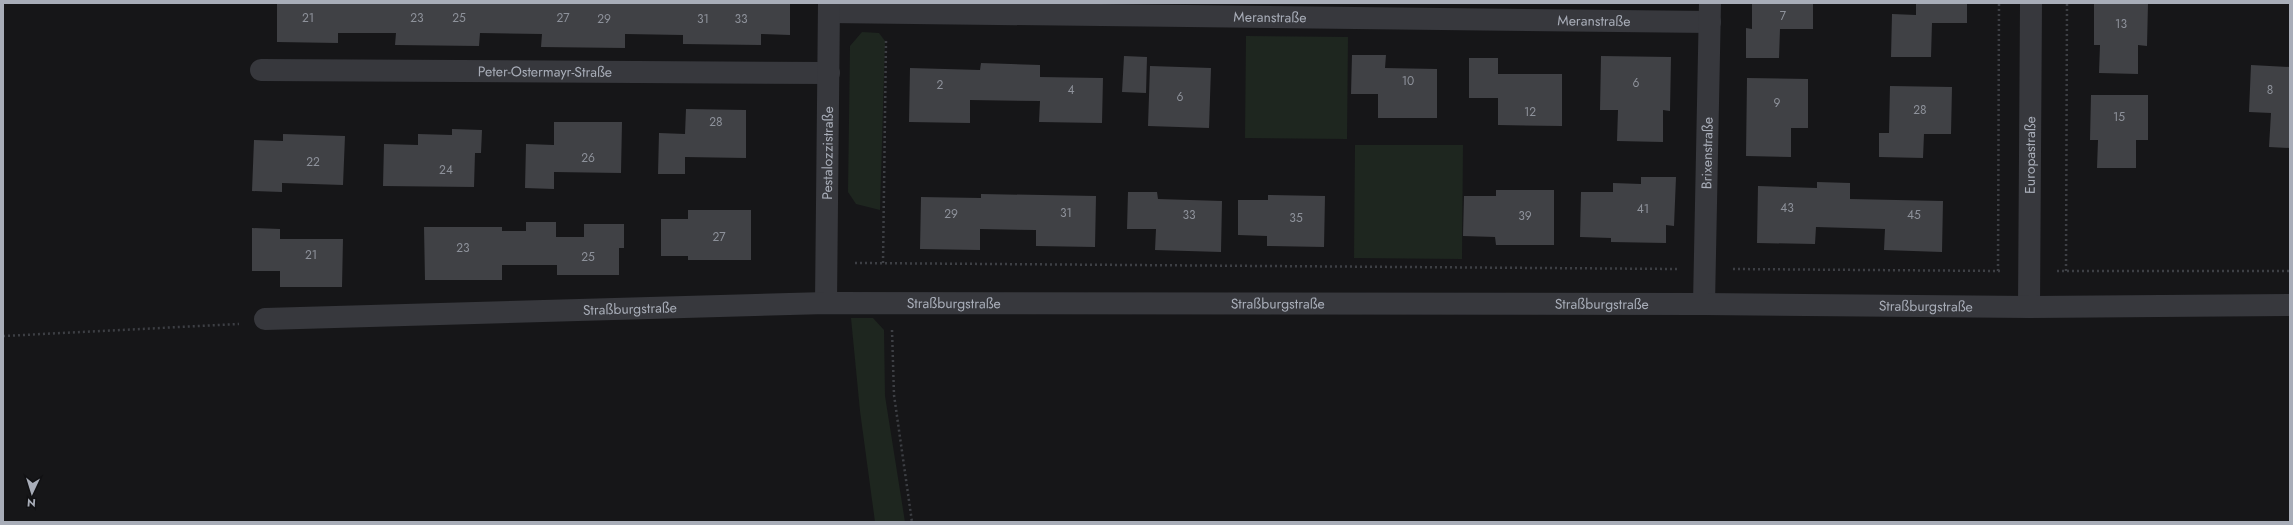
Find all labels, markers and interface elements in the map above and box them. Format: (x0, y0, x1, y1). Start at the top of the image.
street label: Meranstraße (1233, 7, 1307, 27)
house number: 7 (1780, 7, 1787, 25)
house number: 21 (302, 9, 314, 27)
house number: 23 (410, 9, 424, 27)
house number: 25 (452, 9, 466, 27)
house number: 27 (556, 9, 570, 27)
house number: 29 (597, 10, 611, 28)
house number: 31 (697, 10, 709, 28)
house number: 33 (734, 10, 748, 28)
street label: Meranstraße (1557, 10, 1631, 31)
house number: 13 (2115, 15, 2127, 33)
street label: Peter-Ostermayr-Straße (478, 61, 612, 82)
house number: 10 (1402, 72, 1414, 90)
house number: 6 (1633, 74, 1640, 92)
house number: 2 (937, 76, 944, 94)
house number: 4 (1068, 81, 1075, 99)
house number: 8 (2267, 81, 2273, 99)
house number: 6 (1177, 88, 1184, 106)
house number: 9 (1774, 94, 1781, 112)
house number: 28 (1913, 101, 1927, 119)
house number: 12 (1524, 103, 1536, 121)
street label: Pestalozzistraße (817, 106, 838, 200)
house number: 15 (2113, 108, 2125, 126)
house number: 28 (709, 113, 723, 131)
street label: Europastraße (2020, 116, 2040, 194)
street label: Brixenstraße (1696, 117, 1718, 189)
house number: 26 (581, 149, 595, 167)
house number: 22 (306, 153, 320, 171)
house number: 24 (439, 161, 453, 179)
house number: 43 (1780, 199, 1794, 217)
house number: 41 (1637, 200, 1649, 218)
house number: 31 (1060, 204, 1072, 222)
house number: 29 (944, 205, 958, 223)
house number: 33 (1182, 206, 1196, 224)
house number: 45 (1907, 206, 1921, 224)
house number: 39 (1518, 207, 1532, 225)
house number: 35 (1289, 209, 1303, 227)
house number: 27 (712, 228, 726, 246)
house number: 23 (456, 239, 470, 257)
house number: 21 (305, 246, 317, 264)
house number: 25 (581, 248, 595, 266)
street label: Straßburgstraße (907, 293, 1001, 313)
street label: Straßburgstraße (1231, 293, 1325, 314)
street label: Straßburgstraße (1555, 294, 1649, 314)
street label: Straßburgstraße (1879, 296, 1973, 316)
street label: Straßburgstraße (582, 297, 677, 320)
north arrow (12, 473, 52, 513)
text: N (26, 495, 36, 511)

